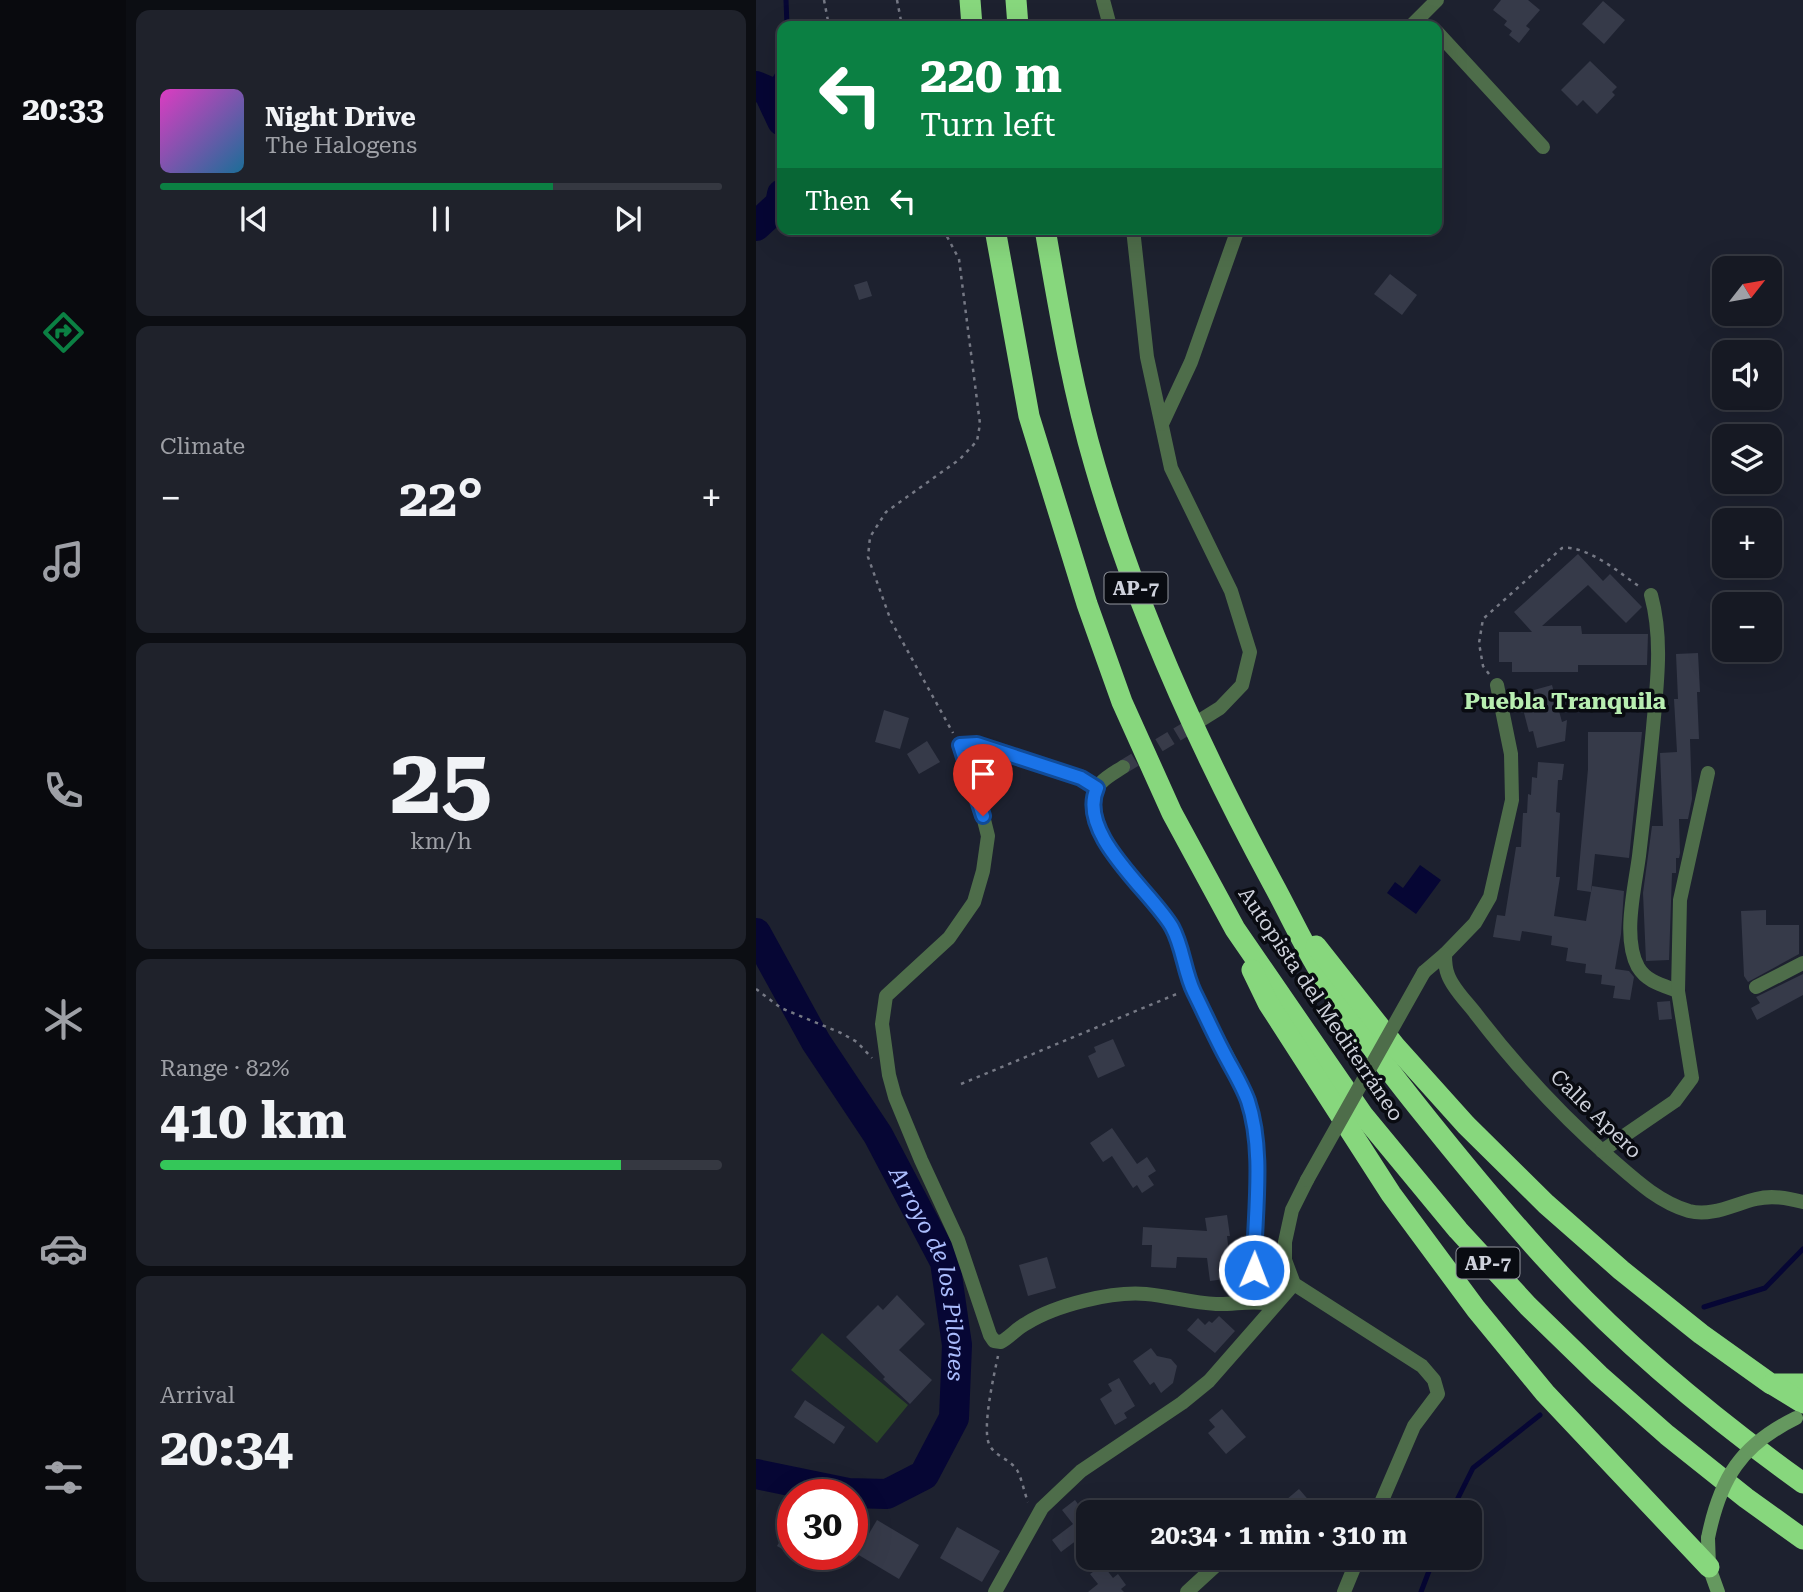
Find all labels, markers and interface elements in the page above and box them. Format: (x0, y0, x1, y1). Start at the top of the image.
text: 220 m (920, 47, 1062, 104)
icon: left (805, 49, 896, 140)
text: 20:33 (22, 90, 104, 128)
text: Night Drive (265, 102, 416, 132)
text: Turn left (920, 106, 1055, 144)
text: The Halogens (265, 132, 417, 159)
icon: left (884, 182, 922, 220)
text: Then (805, 186, 870, 216)
icon: previous (235, 200, 273, 238)
icon: pause (422, 200, 460, 238)
icon: next (609, 200, 647, 238)
north arrow (1712, 256, 1782, 326)
map controls (1712, 256, 1782, 662)
icon: directions (39, 308, 88, 357)
button: sound (1712, 340, 1782, 410)
button: layers (1712, 424, 1782, 494)
text: Climate (160, 433, 245, 460)
text: 22° (399, 468, 483, 529)
text: − (160, 476, 181, 520)
text: + (701, 476, 722, 520)
button: + (1712, 508, 1782, 578)
icon: music (39, 537, 88, 586)
road number: AP-7 (1104, 572, 1168, 604)
button: − (1712, 592, 1782, 662)
district label: Puebla Tranquila (1464, 688, 1667, 715)
text: 25 (390, 729, 492, 835)
pin (953, 744, 1013, 816)
icon: arrive (964, 755, 1002, 793)
icon: phone (39, 766, 88, 815)
text: km/h (410, 828, 472, 855)
street label: Autopista del Mediterráneo (1234, 883, 1408, 1125)
icon: climate (39, 995, 88, 1044)
text: Range · 82% (160, 1055, 289, 1082)
street label: Calle Apero (1545, 1065, 1647, 1163)
text: 410 km (160, 1090, 347, 1151)
water label: Arroyo de los Pilones (883, 1160, 971, 1382)
icon: car (39, 1224, 88, 1273)
position arrow (1217, 1233, 1291, 1307)
road number: AP-7 (1456, 1247, 1520, 1278)
text: Arrival (160, 1382, 235, 1409)
text: 20:34 (160, 1417, 293, 1478)
icon: filters (39, 1453, 88, 1502)
speed limit sign: 30 (777, 1479, 868, 1570)
text: 20:34 · 1 min · 310 m (1151, 1520, 1407, 1550)

